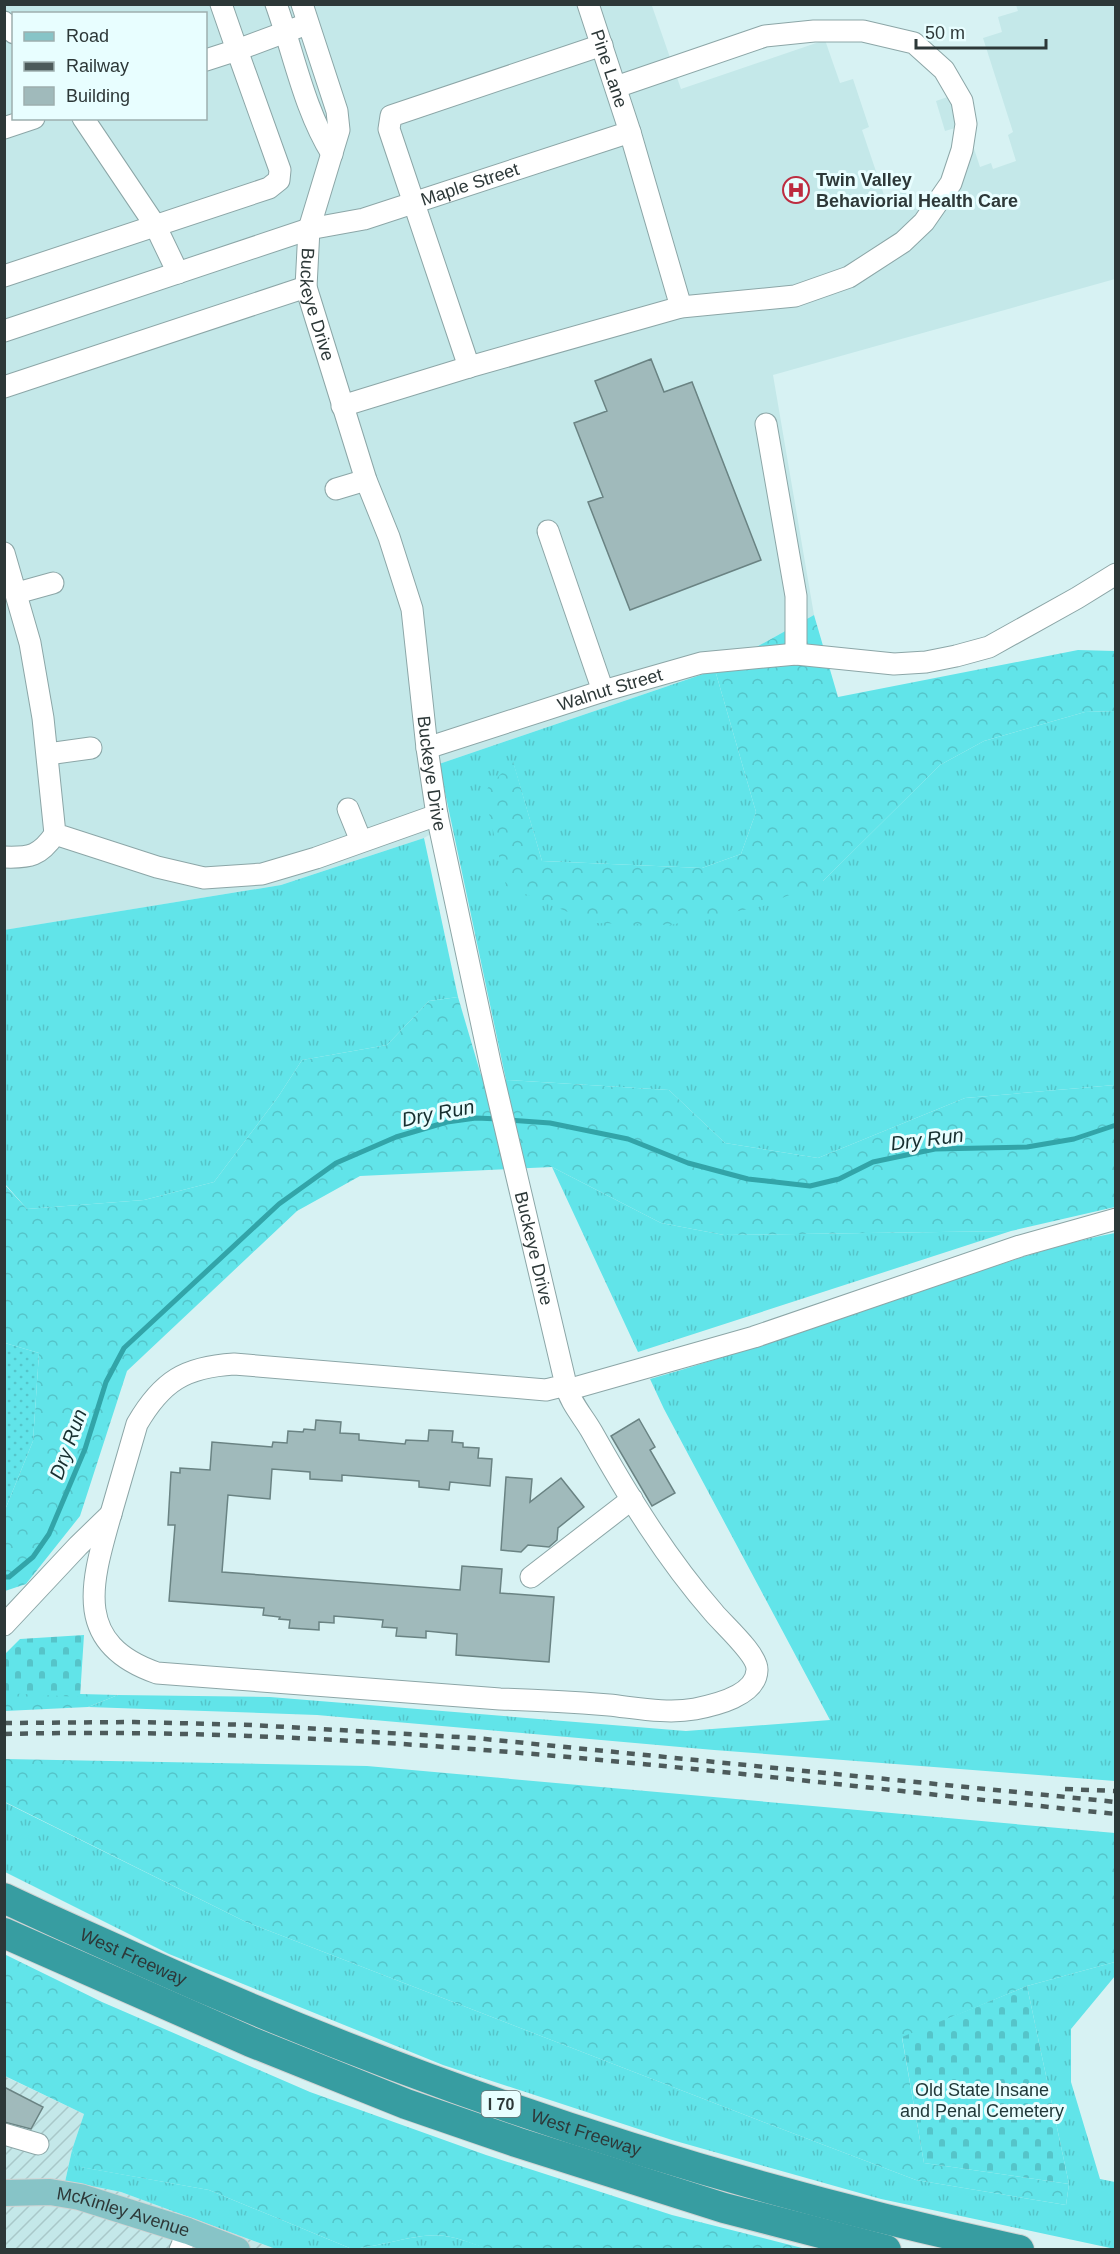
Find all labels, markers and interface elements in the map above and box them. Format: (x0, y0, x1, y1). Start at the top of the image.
legend (12, 12, 207, 120)
scale bar (916, 12, 1046, 50)
text: 50 m (925, 23, 965, 43)
text: Road (66, 26, 109, 46)
street label: Pine Lane (587, 27, 631, 110)
text: Railway (66, 56, 129, 76)
text: Building (66, 86, 130, 106)
street label: Maple Street (418, 159, 522, 210)
place label: Twin Valley Behaviorial Health Care (816, 170, 1018, 211)
hospital icon: Twin Valley Behaviorial Health Care (781, 175, 811, 205)
street label: Buckeye Drive (296, 247, 338, 363)
street label: Walnut Street (555, 665, 665, 715)
street label: Buckeye Drive (414, 715, 450, 833)
water label: Dry Run (400, 1095, 476, 1131)
water label: Dry Run (889, 1124, 965, 1154)
street label: Buckeye Drive (511, 1190, 557, 1307)
water label: Dry Run (45, 1406, 91, 1482)
street label: West Freeway (77, 1924, 190, 1990)
park label: Old State Insane and Penal Cemetery (900, 2080, 1064, 2121)
road number: I 70 (482, 2091, 520, 2117)
street label: West Freeway (528, 2105, 644, 2160)
street label: McKinley Avenue (55, 2183, 192, 2241)

